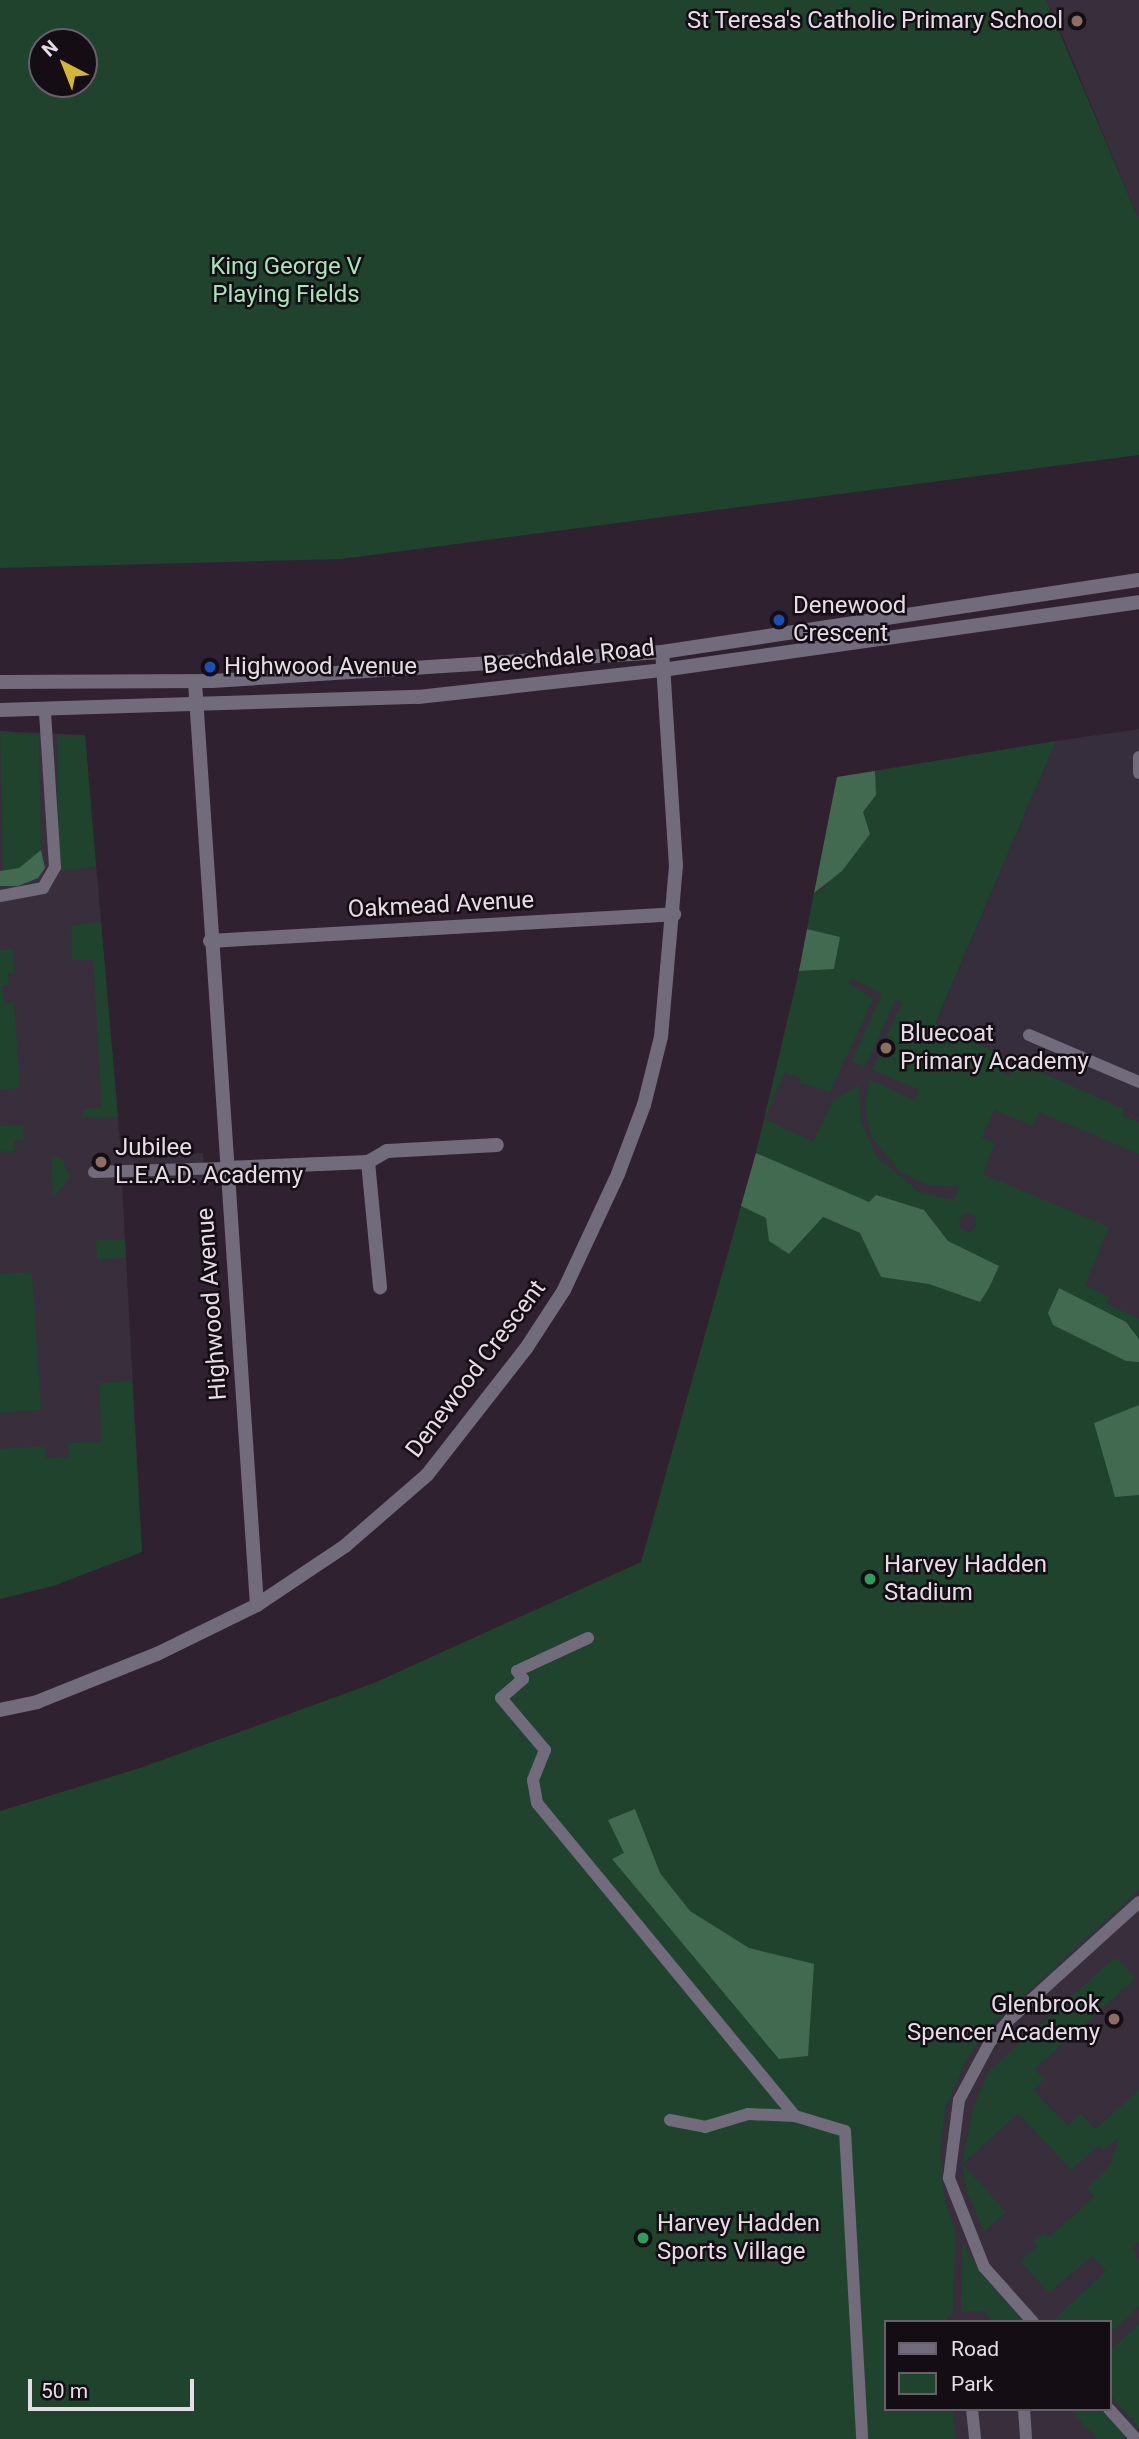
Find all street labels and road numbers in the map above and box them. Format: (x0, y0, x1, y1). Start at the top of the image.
street label: Beechdale Road (482, 634, 656, 680)
street label: Oakmead Avenue (347, 886, 535, 924)
street label: Highwood Avenue (191, 1207, 233, 1401)
street label: Denewood Crescent (400, 1275, 552, 1463)

